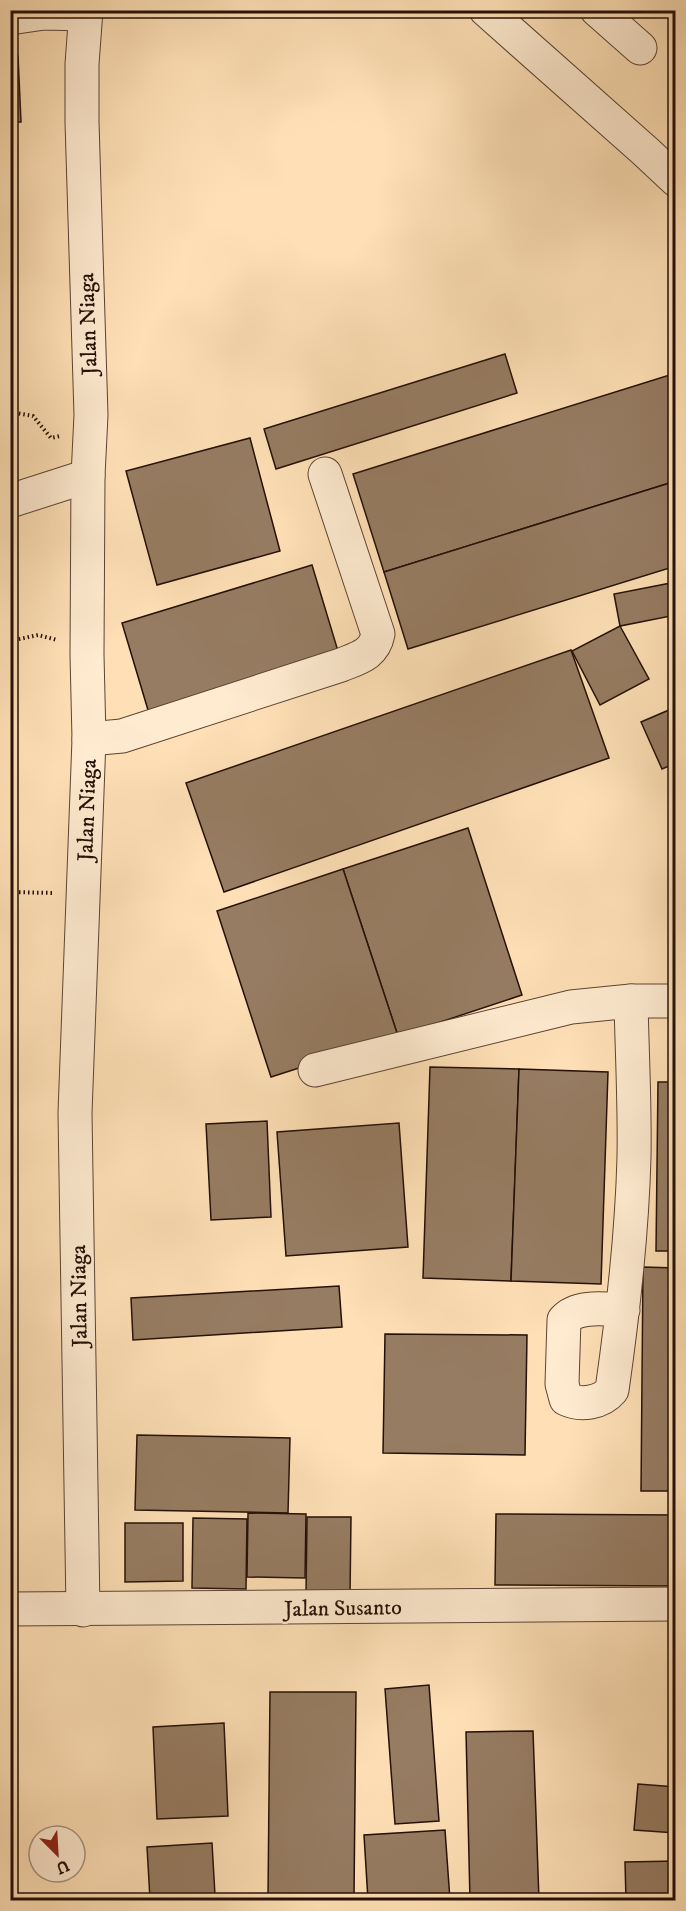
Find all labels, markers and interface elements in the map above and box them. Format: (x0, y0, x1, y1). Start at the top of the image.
street label: Jalan Niaga (73, 272, 104, 378)
street label: Jalan Niaga (72, 758, 103, 864)
street label: Jalan Niaga (65, 1244, 94, 1349)
street label: Jalan Susanto (282, 1594, 402, 1623)
north arrow (27, 1824, 87, 1884)
text: U (52, 1855, 72, 1879)

